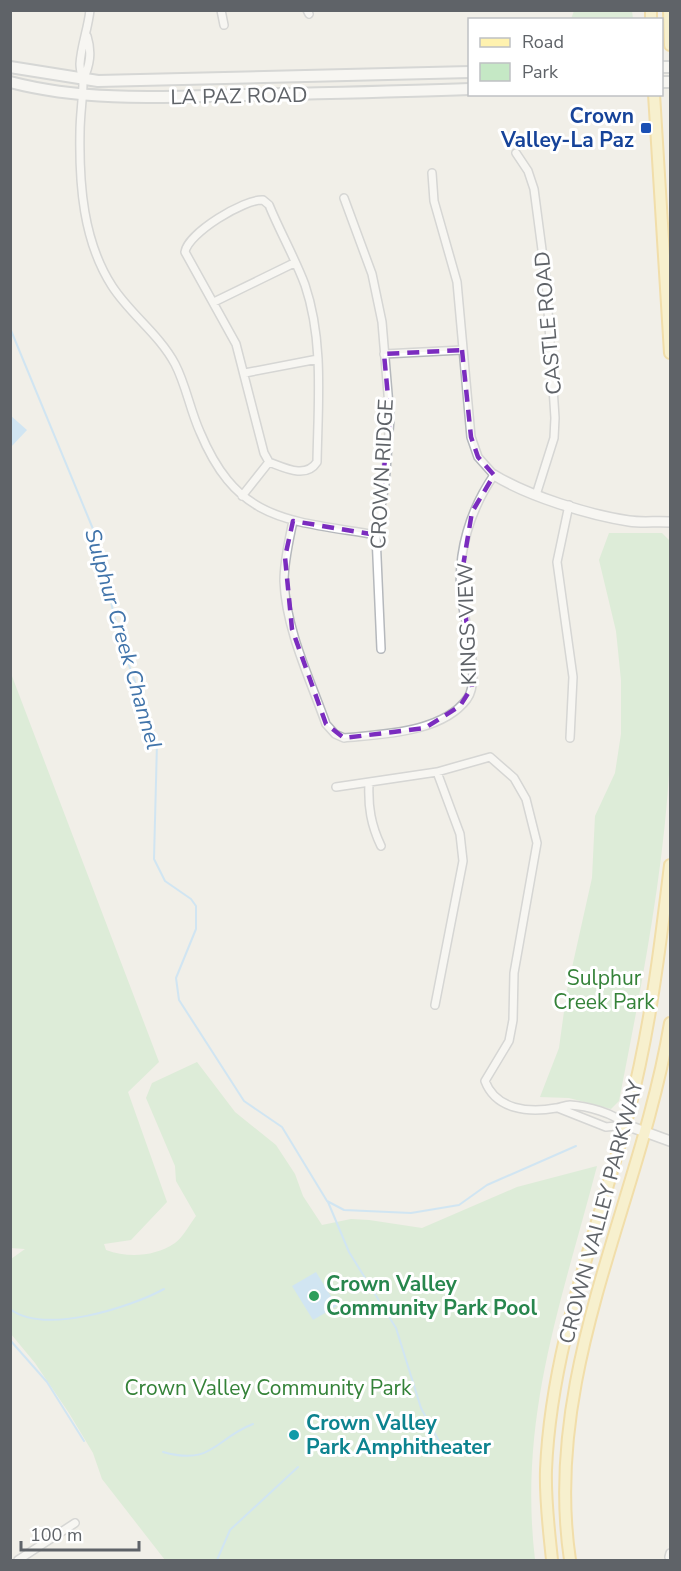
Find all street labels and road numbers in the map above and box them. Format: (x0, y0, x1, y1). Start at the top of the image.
street label: LA PAZ ROAD (170, 81, 308, 111)
street label: CASTLE ROAD (528, 250, 568, 396)
street label: CROWN RIDGE (364, 398, 400, 550)
street label: KINGS VIEW (451, 562, 483, 686)
street label: CROWN VALLEY PARKWAY (552, 1077, 650, 1347)

